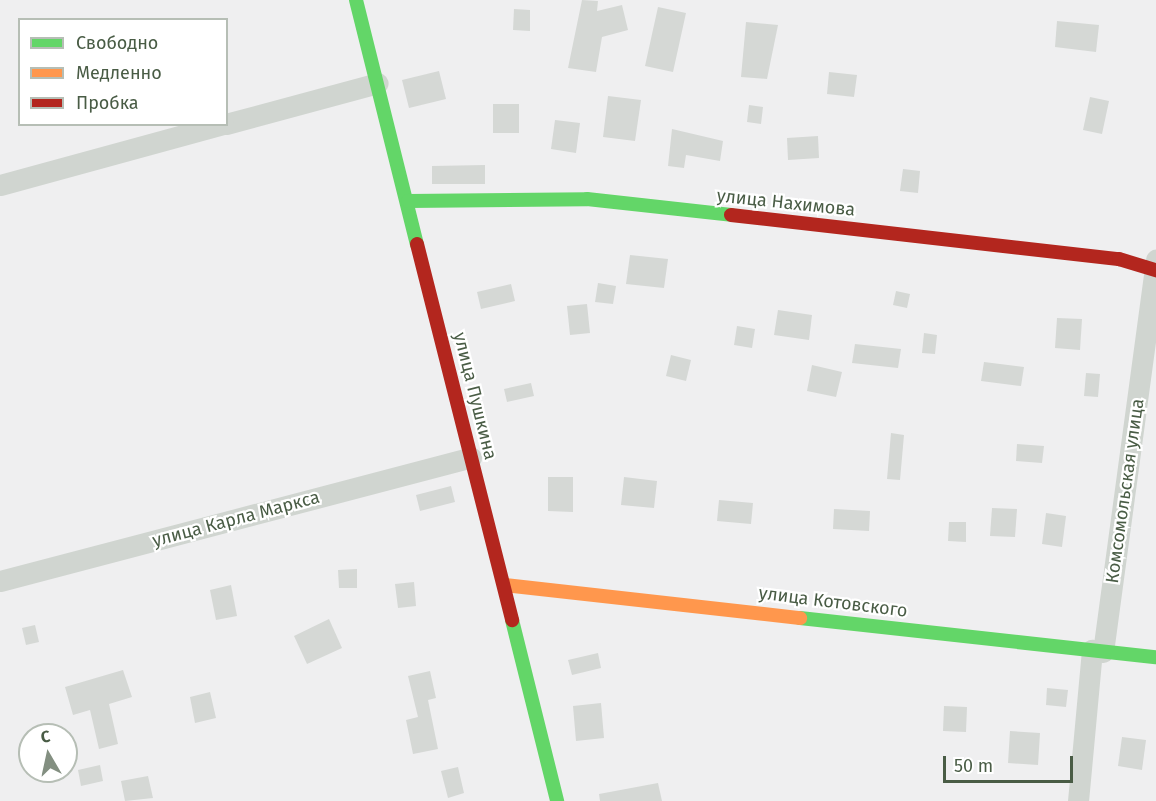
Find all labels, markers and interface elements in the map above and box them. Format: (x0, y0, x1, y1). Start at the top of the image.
legend (18, 18, 228, 126)
text: Свободно (76, 32, 158, 54)
text: Медленно (76, 62, 162, 84)
text: Пробка (76, 92, 139, 114)
street label: улица Нахимова (716, 185, 856, 221)
street label: улица Пушкина (449, 330, 501, 462)
street label: Комсомольская улица (1101, 397, 1149, 585)
street label: улица Карла Маркса (150, 486, 322, 552)
street label: улица Котовского (757, 582, 909, 622)
north arrow (18, 723, 78, 783)
text: С (39, 727, 51, 747)
scale bar (946, 744, 1076, 782)
text: 50 m (954, 755, 993, 777)

